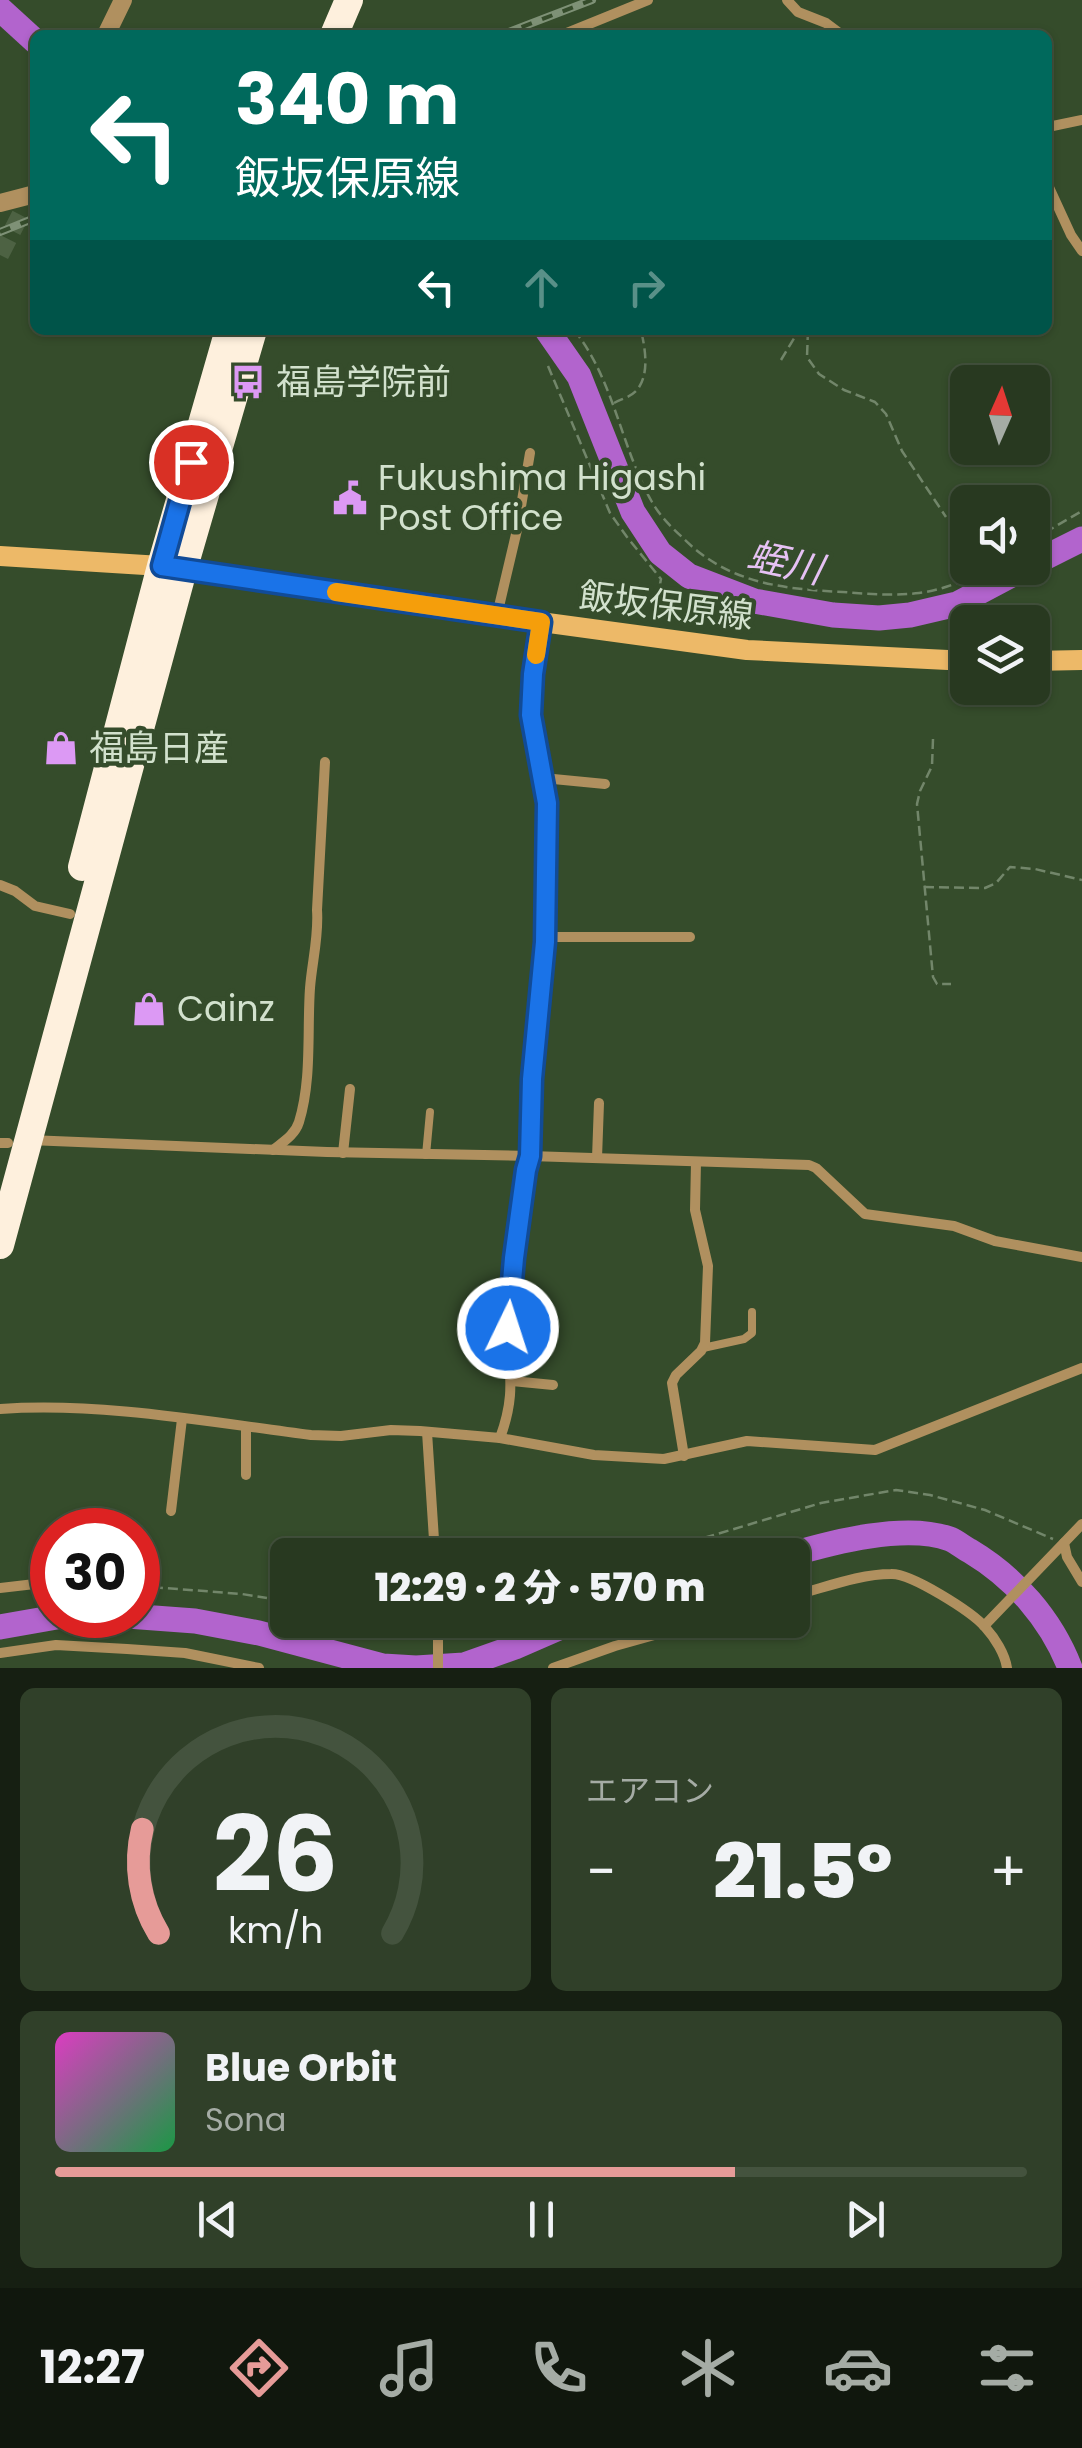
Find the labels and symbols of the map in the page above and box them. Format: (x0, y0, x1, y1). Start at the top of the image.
place label: 福島学院前 (276, 357, 451, 406)
bus stop icon: 福島学院前 (229, 363, 267, 401)
north arrow (950, 365, 1050, 465)
pin (149, 420, 234, 505)
place label: Fukushima Higashi Post Office (378, 453, 706, 542)
public building icon: Fukushima Higashi Post Office (331, 479, 369, 517)
water label: 蛭川 (742, 529, 832, 597)
street label: 飯坂保原線 (576, 571, 756, 640)
place label: 福島日産 (89, 723, 229, 772)
shop icon: 福島日産 (42, 729, 80, 767)
place label: Cainz (177, 984, 275, 1033)
shop icon: Cainz (130, 990, 168, 1028)
position arrow (456, 1276, 560, 1380)
speed limit sign: 30 (30, 1508, 160, 1638)

